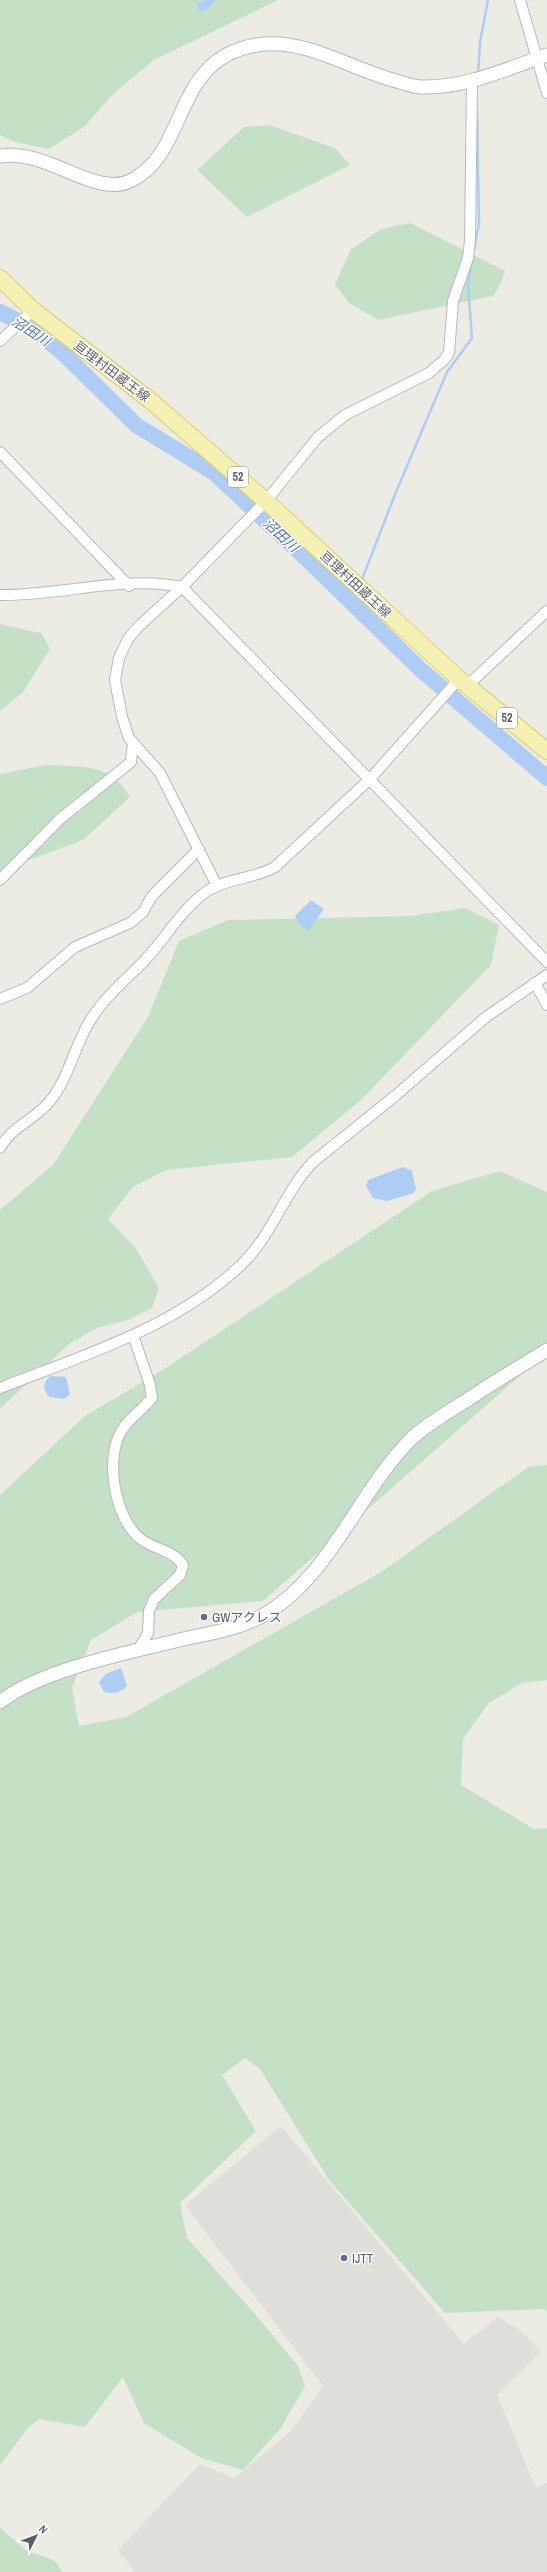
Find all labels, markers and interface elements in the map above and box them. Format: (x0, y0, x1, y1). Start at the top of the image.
water label: 沼田川 (8, 312, 55, 351)
street label: 亘理村田蔵王線 (70, 337, 153, 406)
road number: 52 (228, 467, 248, 487)
water label: 沼田川 (260, 514, 304, 557)
street label: 亘理村田蔵王線 (317, 547, 395, 622)
road number: 52 (497, 708, 517, 728)
place label: GWアクレス (212, 1609, 282, 1626)
marker: GWアクレス (199, 1612, 209, 1622)
place label: IJTT (352, 2250, 374, 2267)
marker: IJTT (339, 2253, 349, 2263)
north arrow (16, 2516, 56, 2556)
text: N (36, 2522, 51, 2536)

